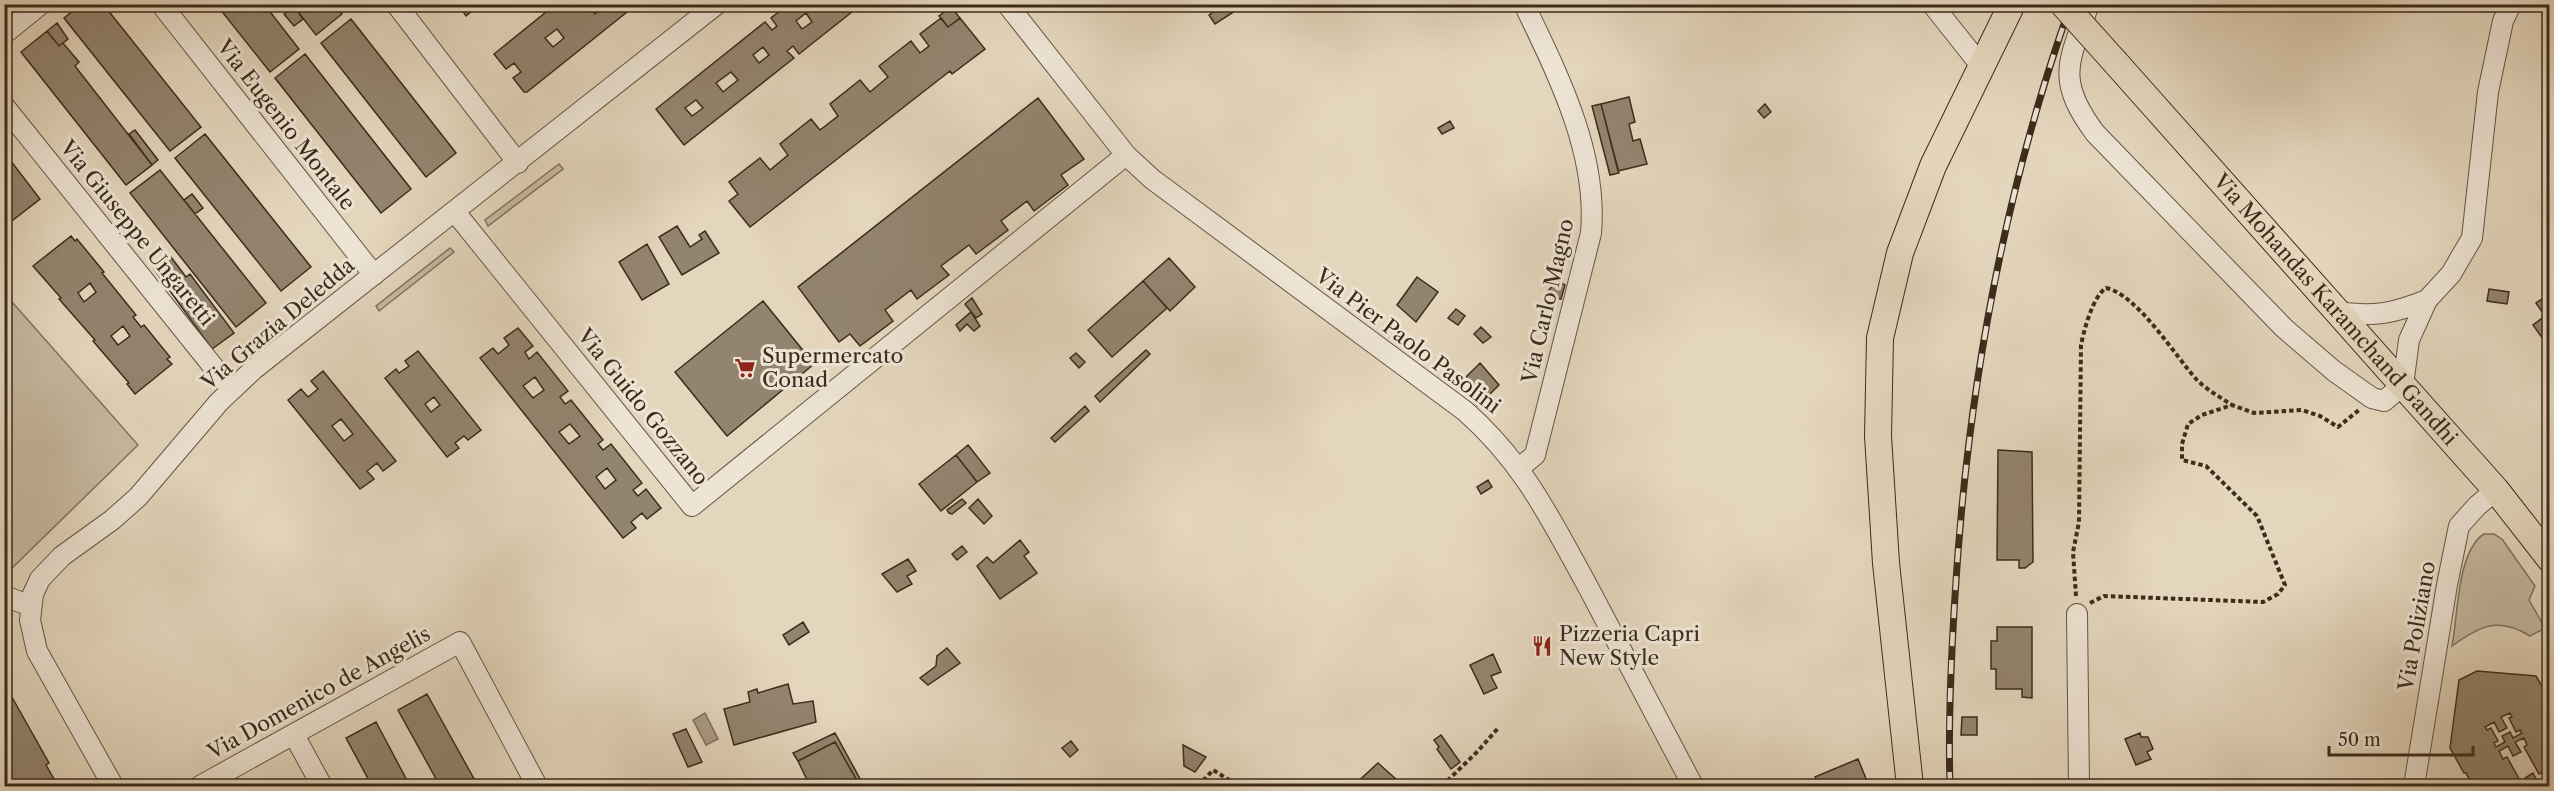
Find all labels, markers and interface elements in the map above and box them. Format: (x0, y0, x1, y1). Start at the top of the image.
street label: Via Eugenio Montale (211, 34, 361, 215)
street label: Via Giuseppe Ungaretti (54, 134, 220, 330)
street label: Via Mohandas Karamchand Gandhi (2208, 168, 2463, 450)
street label: Via Carlo Magno (1516, 216, 1579, 387)
street label: Via Grazia Deledda (195, 252, 360, 395)
street label: Via Pier Paolo Pasolini (1310, 262, 1506, 418)
street label: Via Guido Gozzano (572, 323, 714, 490)
place label: Supermercato Conad (762, 343, 903, 392)
supermarket icon: Supermercato Conad (733, 356, 757, 380)
street label: Via Poliziano (2393, 559, 2440, 694)
street label: Via Domenico de Angelis (202, 621, 434, 765)
place label: Pizzeria Capri New Style (1559, 621, 1700, 670)
restaurant icon: Pizzeria Capri New Style (1530, 634, 1554, 658)
scale bar (2329, 719, 2473, 757)
text: 50 m (2338, 729, 2381, 751)

